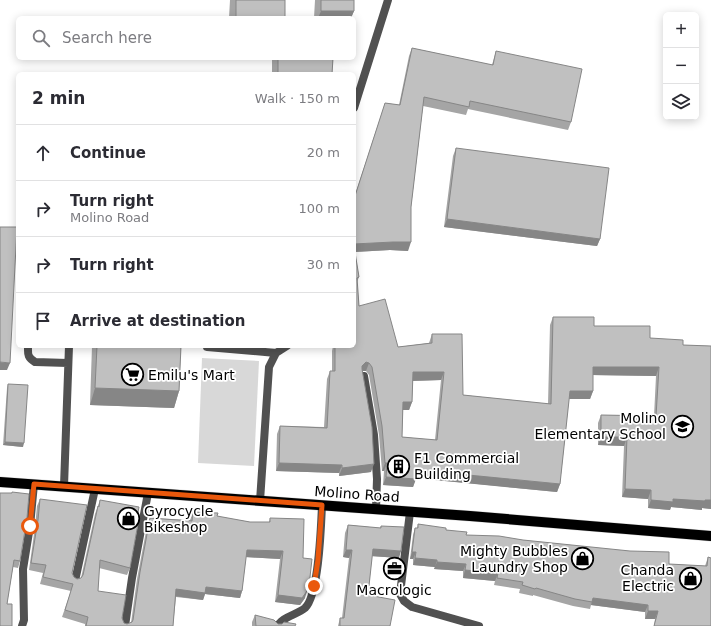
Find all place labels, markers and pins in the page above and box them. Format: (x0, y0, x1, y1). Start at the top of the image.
supermarket icon: Emilu's Mart (120, 362, 146, 388)
place label: Emilu's Mart (148, 367, 235, 383)
place label: Molino Elementary School (534, 410, 666, 442)
school or university icon: Molino Elementary School (669, 413, 695, 439)
place label: F1 Commercial Building (414, 450, 519, 482)
building icon: F1 Commercial Building (386, 453, 412, 479)
place label: Gyrocycle Bikeshop (144, 503, 213, 535)
shop icon: Gyrocycle Bikeshop (115, 506, 141, 532)
place label: Mighty Bubbles Laundry Shop (460, 543, 568, 575)
shop icon: Mighty Bubbles Laundry Shop (570, 546, 596, 572)
office icon: Macrologic (381, 555, 407, 581)
place label: Chanda Electric (620, 562, 674, 594)
shop icon: Chanda Electric (677, 565, 703, 591)
place label: Macrologic (356, 582, 432, 598)

